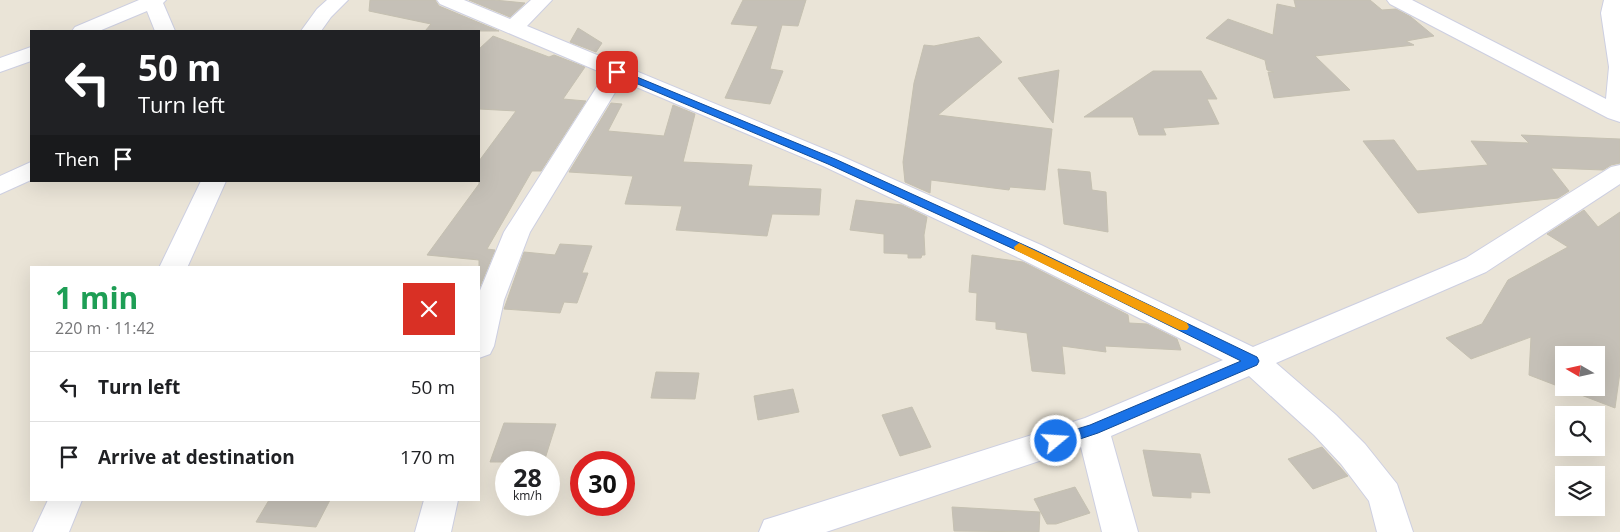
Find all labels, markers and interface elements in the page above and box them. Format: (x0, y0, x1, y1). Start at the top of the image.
text: 50 m (138, 44, 221, 91)
icon: left (55, 50, 120, 115)
pin (596, 51, 638, 93)
icon: arrive (603, 58, 631, 86)
text: Turn left (138, 89, 225, 119)
icon: arrive (109, 145, 137, 173)
text: Then (55, 146, 99, 172)
text: 1 min (55, 277, 138, 318)
button: close (403, 283, 455, 335)
text: 220 m · 11:42 (55, 317, 155, 339)
north arrow (1555, 346, 1605, 396)
map controls (1555, 346, 1605, 516)
icon: left (55, 373, 83, 401)
text: Turn left (98, 374, 180, 400)
text: 50 m (411, 374, 455, 400)
button: search (1555, 406, 1605, 456)
position arrow (1029, 414, 1081, 466)
icon: arrive (55, 443, 83, 471)
text: Arrive at destination (98, 444, 295, 470)
text: 170 m (400, 444, 455, 470)
speed limit sign: 30 (570, 451, 635, 516)
text: 28 (513, 460, 542, 494)
button: layers (1555, 466, 1605, 516)
text: km/h (513, 487, 542, 504)

